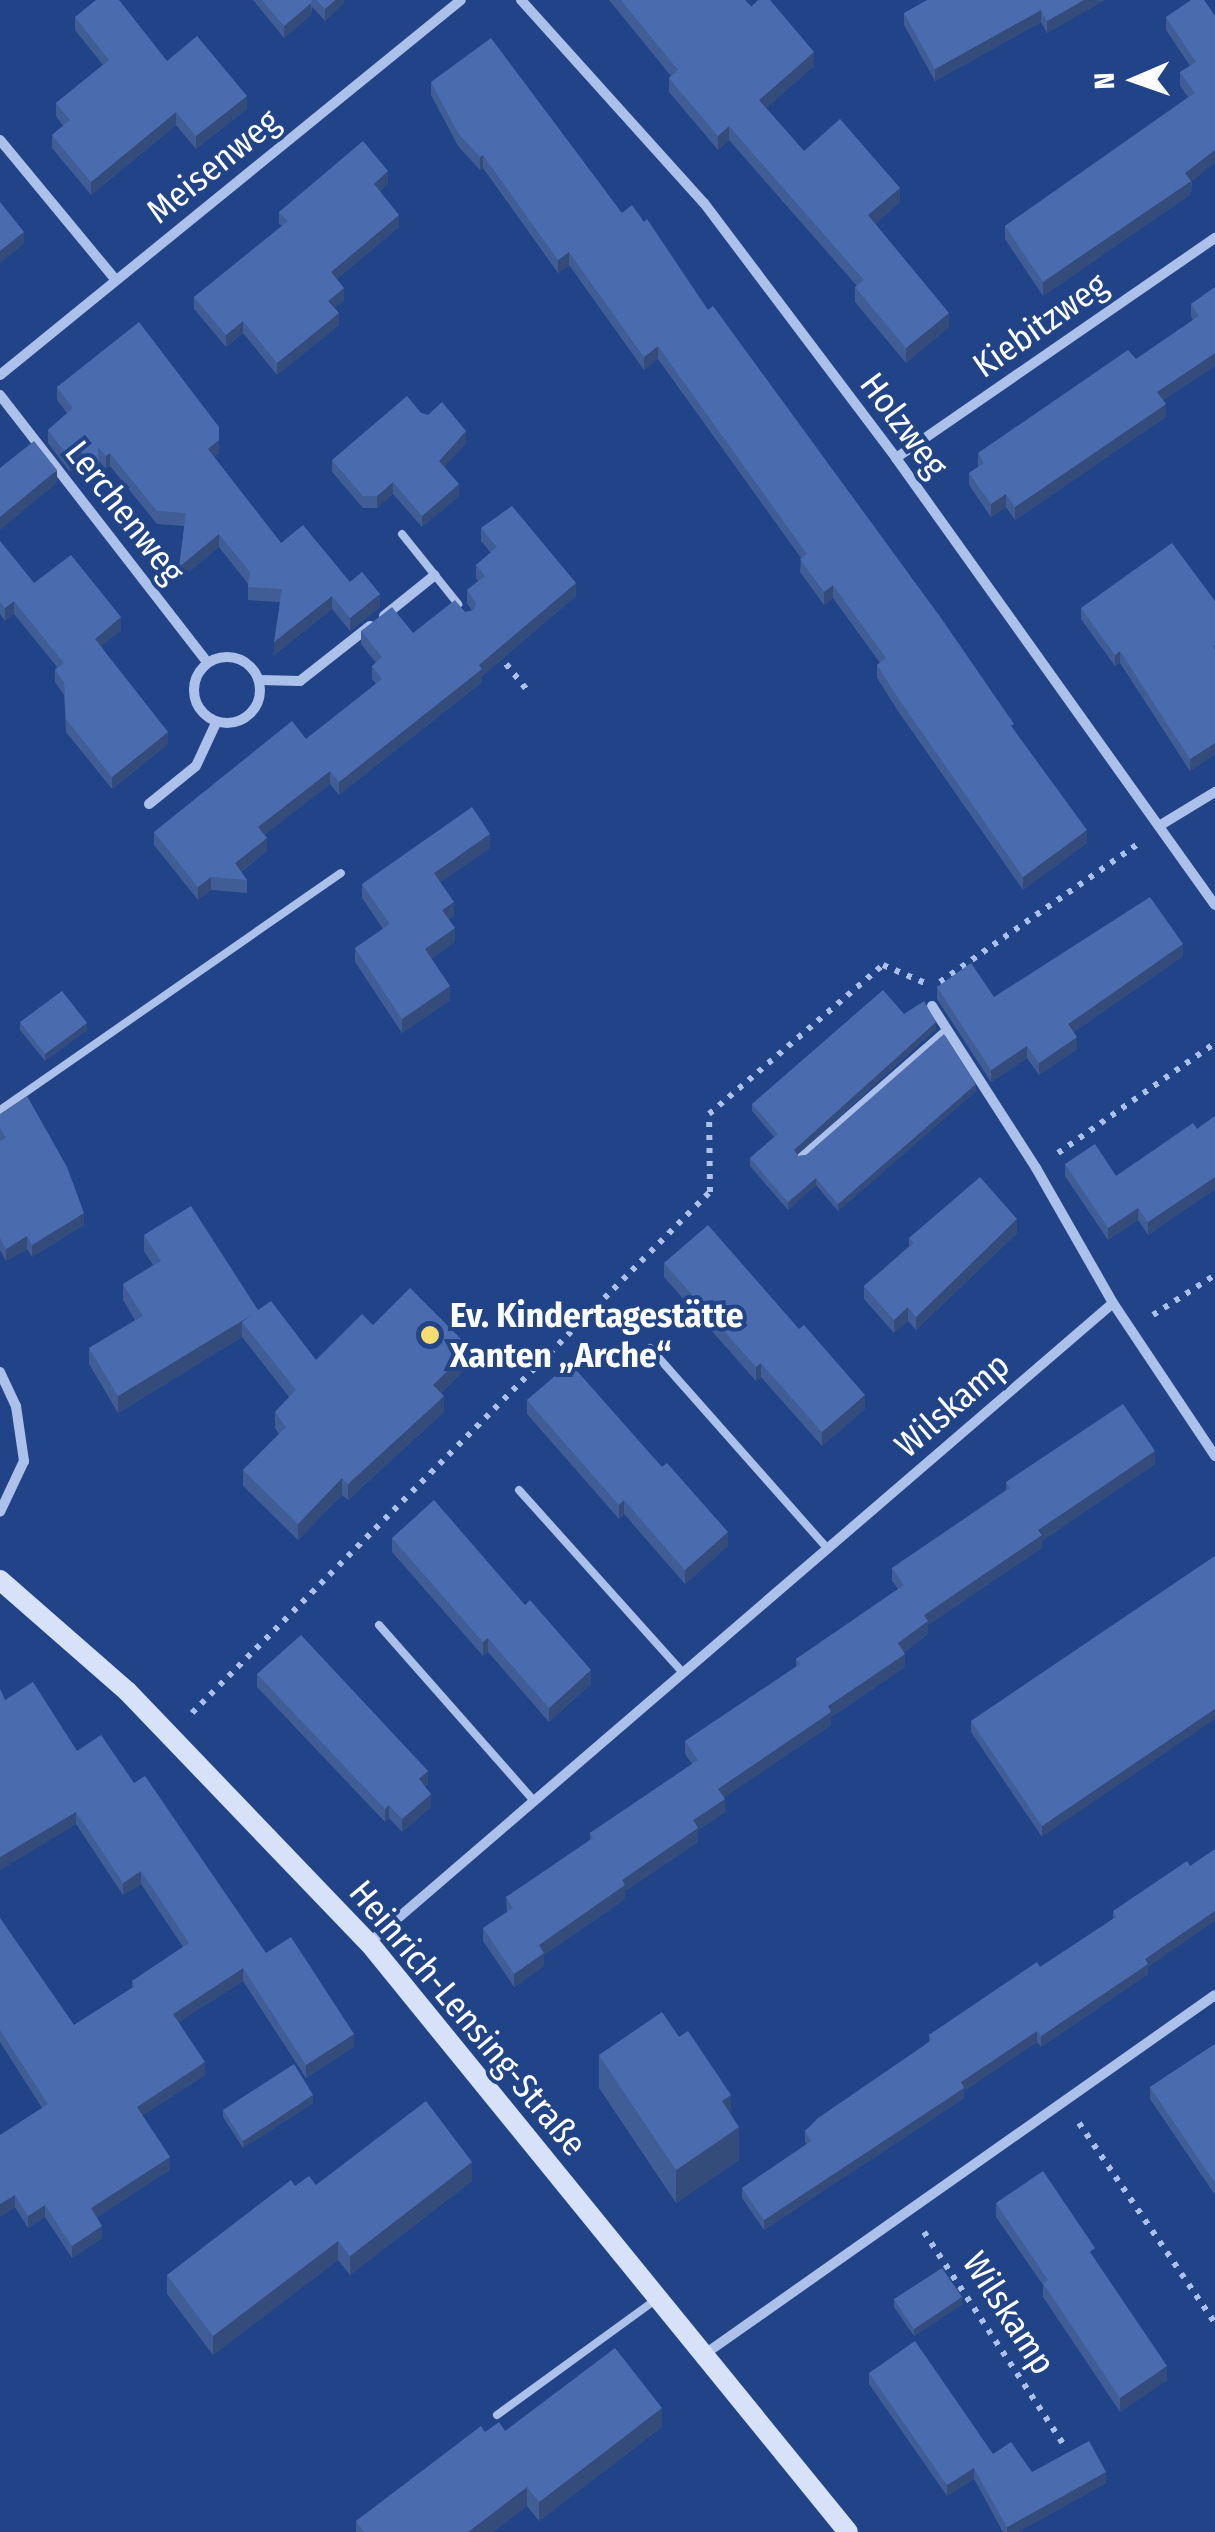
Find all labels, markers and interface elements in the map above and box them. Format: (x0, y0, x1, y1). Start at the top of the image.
north arrow (1085, 30, 1185, 130)
text: N (1088, 72, 1121, 90)
street label: Meisenweg (138, 100, 288, 232)
street label: Kiebitzweg (965, 264, 1115, 386)
street label: Holzweg (851, 365, 957, 485)
street label: Lerchenweg (56, 432, 194, 592)
place label: Ev. Kindertagestätte Xanten „Arche“ (450, 1294, 743, 1376)
marker: Ev. Kindertagestätte Xanten „Arche“ (419, 1324, 441, 1346)
street label: Wilskamp (886, 1344, 1018, 1466)
street label: Heinrich-Lensing-Straße (341, 1872, 595, 2164)
street label: Wilskamp (954, 2244, 1064, 2382)

